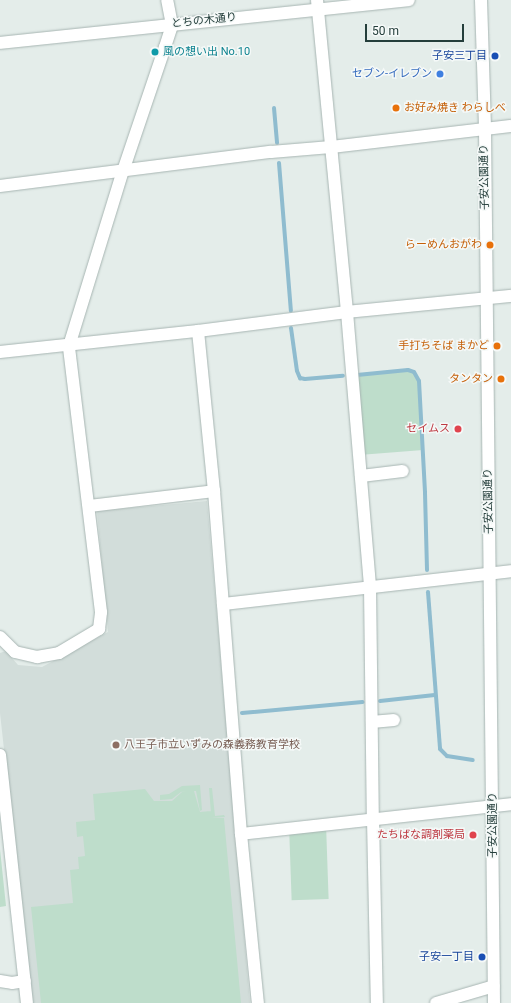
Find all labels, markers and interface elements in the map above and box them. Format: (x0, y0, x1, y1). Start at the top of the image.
street label: とちの木通り (170, 11, 238, 31)
scale bar (367, 16, 466, 42)
text: 50 m (372, 24, 399, 38)
place label: 風の想い出 No.10 (163, 45, 250, 59)
marker: 風の想い出 No.10 (150, 47, 160, 57)
place label: 子安三丁目 (432, 49, 487, 63)
marker: 子安三丁目 (490, 51, 500, 61)
place label: セブン-イレブン (352, 67, 432, 81)
marker: セブン-イレブン (435, 69, 445, 79)
place label: お好み焼き わらしべ (404, 101, 506, 115)
marker: お好み焼き わらしべ (391, 103, 401, 113)
street label: 子安公園通り (478, 144, 492, 210)
place label: らーめんおがわ (405, 238, 482, 252)
marker: らーめんおがわ (485, 240, 495, 250)
place label: 手打ちそば まかど (398, 339, 489, 353)
marker: 手打ちそば まかど (492, 341, 502, 351)
place label: タンタン (449, 372, 493, 386)
marker: タンタン (496, 374, 506, 384)
place label: セイムス (406, 422, 450, 436)
marker: セイムス (453, 424, 463, 434)
street label: 子安公園通り (482, 468, 496, 534)
place label: 八王子市立いずみの森義務教育学校 (124, 738, 300, 752)
marker: 八王子市立いずみの森義務教育学校 (111, 740, 121, 750)
street label: 子安公園通り (486, 792, 500, 858)
place label: たちばな調剤薬局 (377, 828, 465, 842)
marker: たちばな調剤薬局 (468, 830, 478, 840)
place label: 子安一丁目 (419, 950, 474, 964)
marker: 子安一丁目 (477, 952, 487, 962)

